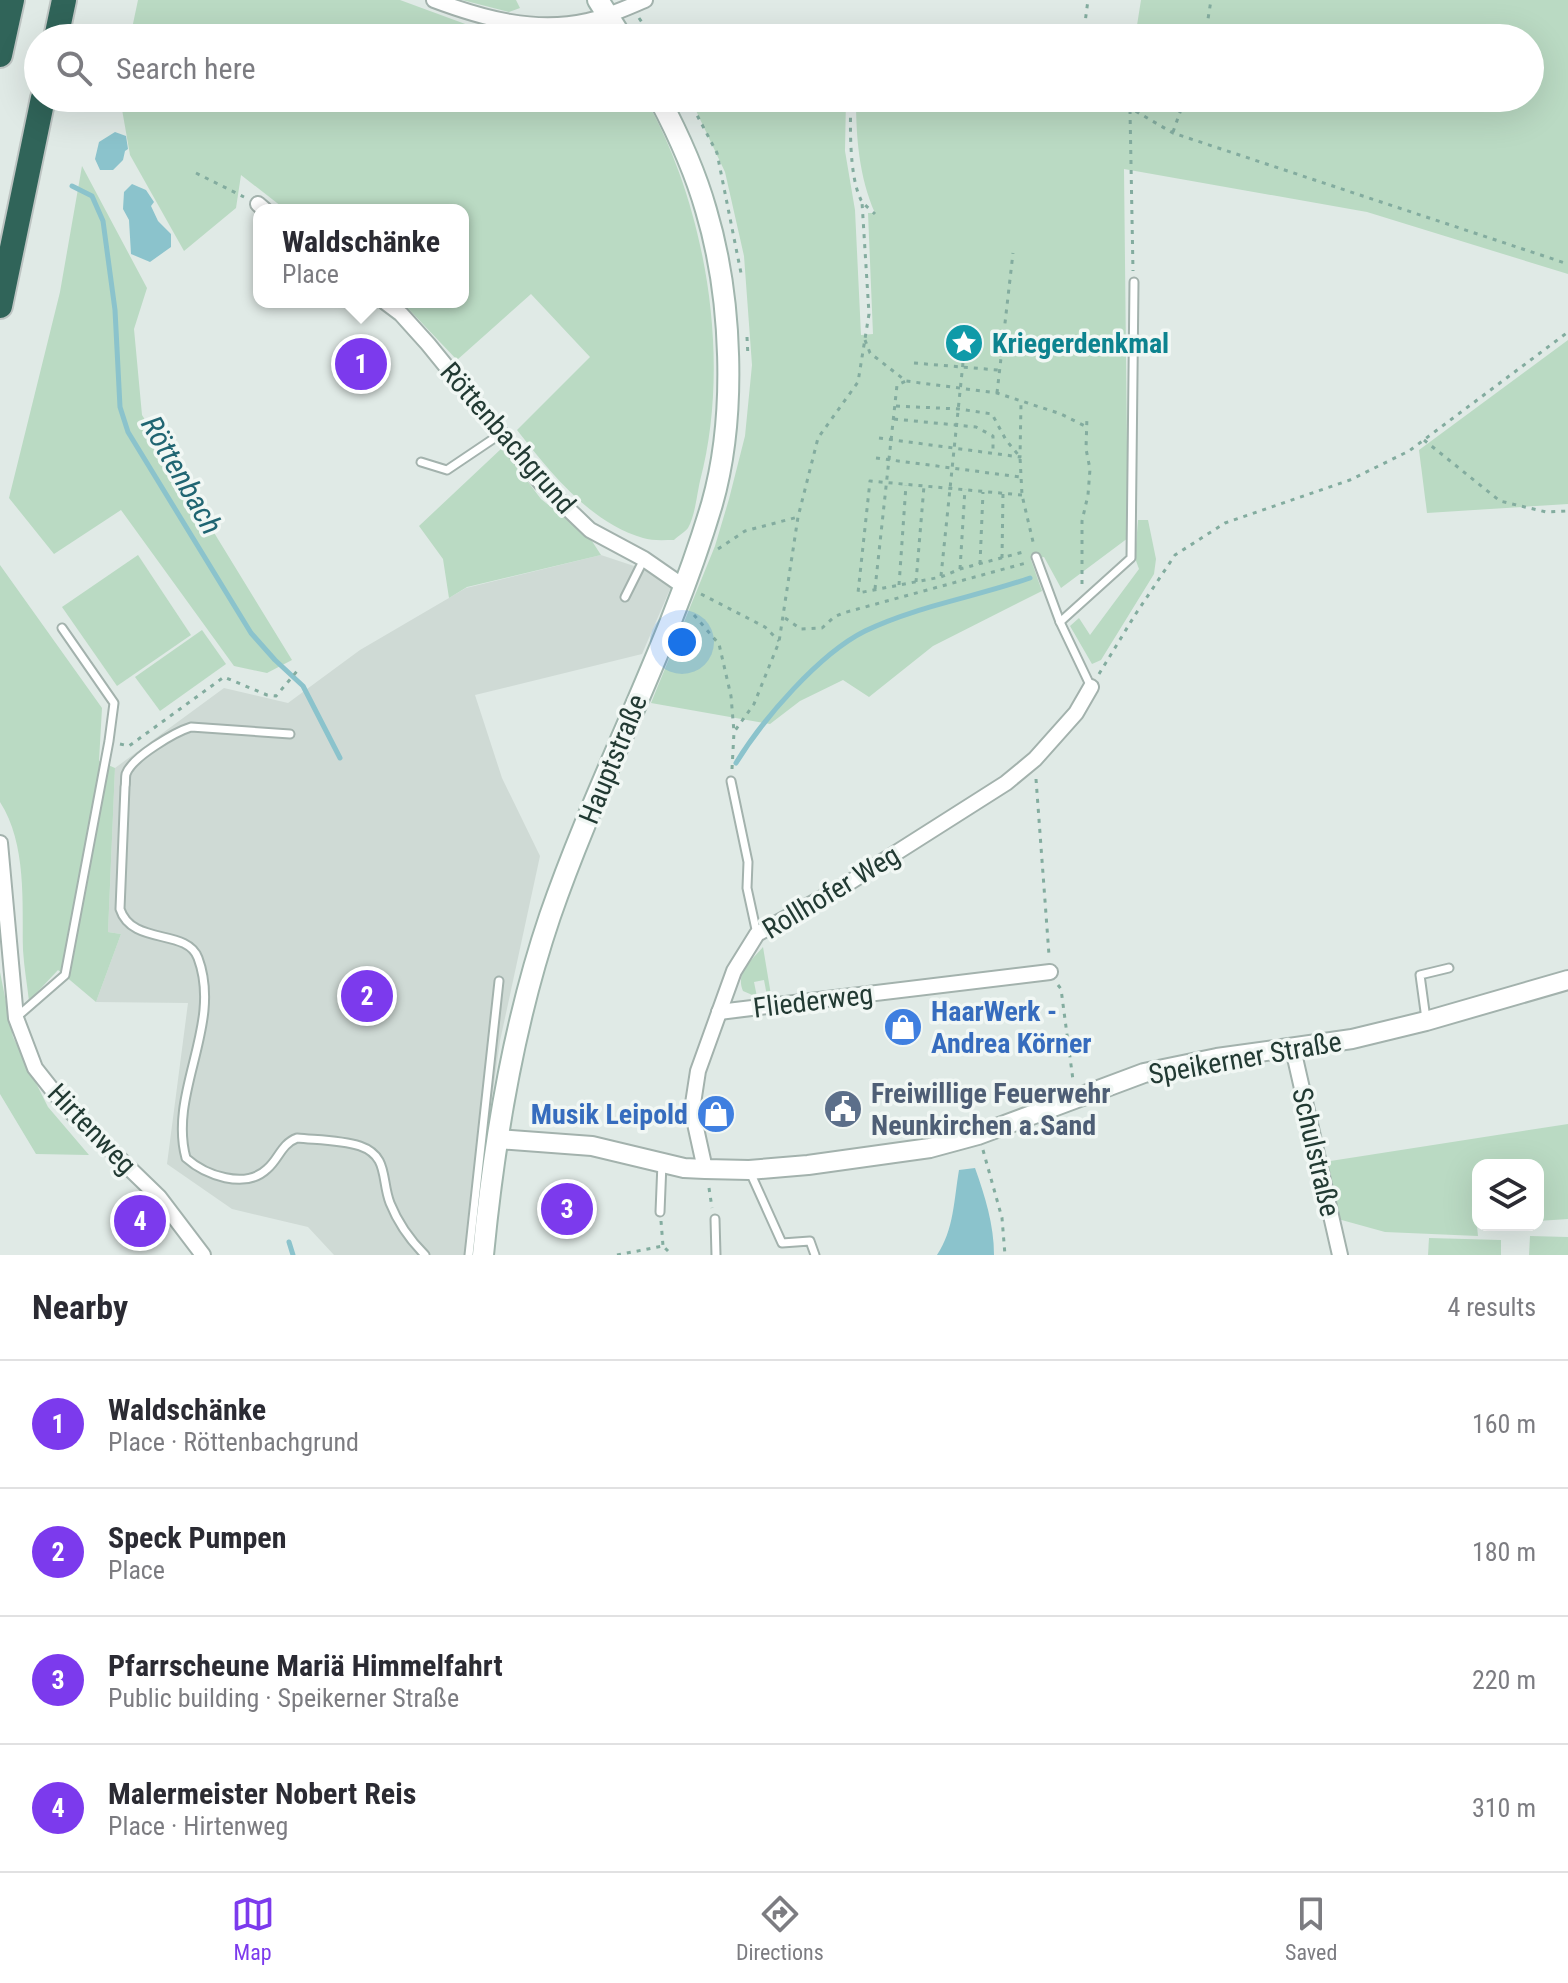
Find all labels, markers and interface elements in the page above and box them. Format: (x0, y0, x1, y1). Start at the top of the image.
search box (24, 24, 1544, 112)
icon: search (52, 46, 96, 90)
text: Search here (116, 51, 256, 86)
popup (253, 204, 469, 308)
text: Waldschänke (282, 224, 440, 259)
text: Place (282, 259, 339, 289)
place icon: Kriegerdenkmal (943, 322, 985, 364)
place label: Kriegerdenkmal (992, 327, 1169, 360)
pin: 1 (335, 334, 387, 394)
street label: Röttenbachgrund (433, 356, 583, 520)
water label: Röttenbach (134, 410, 230, 540)
your location (662, 622, 702, 662)
street label: Hauptstraße (572, 689, 654, 829)
street label: Rollhofer Weg (757, 838, 905, 946)
pin: 2 (341, 966, 393, 1026)
street label: Fliederweg (751, 977, 875, 1025)
place label: HaarWerk - Andrea Körner (931, 995, 1092, 1060)
shop icon: HaarWerk - Andrea Körner (882, 1006, 924, 1048)
street label: Speikerner Straße (1146, 1025, 1344, 1091)
street label: Hirtenweg (41, 1077, 143, 1181)
place label: Freiwillige Feuerwehr Neunkirchen a.Sand (871, 1077, 1111, 1142)
street label: Schulstraße (1285, 1084, 1347, 1220)
public building icon: Freiwillige Feuerwehr Neunkirchen a.Sand (822, 1088, 864, 1130)
shop icon: Musik Leipold (695, 1093, 737, 1135)
place label: Musik Leipold (531, 1098, 688, 1131)
map controls (1472, 1159, 1544, 1231)
button: layers (1472, 1159, 1544, 1231)
pin: 3 (541, 1179, 593, 1239)
pin: 4 (114, 1191, 166, 1251)
text: Nearby (32, 1287, 128, 1327)
text: 4 results (1447, 1292, 1536, 1322)
text: Waldschänke (108, 1392, 266, 1427)
text: 1 (51, 1409, 65, 1439)
text: 160 m (1472, 1409, 1536, 1439)
text: Place · Röttenbachgrund (108, 1427, 359, 1457)
text: Speck Pumpen (108, 1520, 286, 1555)
text: 2 (51, 1537, 65, 1567)
text: 180 m (1472, 1537, 1536, 1567)
text: Place (108, 1555, 165, 1585)
text: Pfarrscheune Mariä Himmelfahrt (108, 1648, 503, 1683)
text: 3 (51, 1665, 65, 1695)
text: 220 m (1472, 1665, 1536, 1695)
text: Public building · Speikerner Straße (108, 1683, 459, 1713)
text: Malermeister Nobert Reis (108, 1776, 416, 1811)
text: 4 (51, 1793, 65, 1823)
text: 310 m (1472, 1793, 1536, 1823)
text: Place · Hirtenweg (108, 1811, 288, 1841)
tab: Map (231, 1892, 275, 1965)
tab: Directions (736, 1892, 824, 1965)
tab: Saved (1285, 1892, 1337, 1965)

